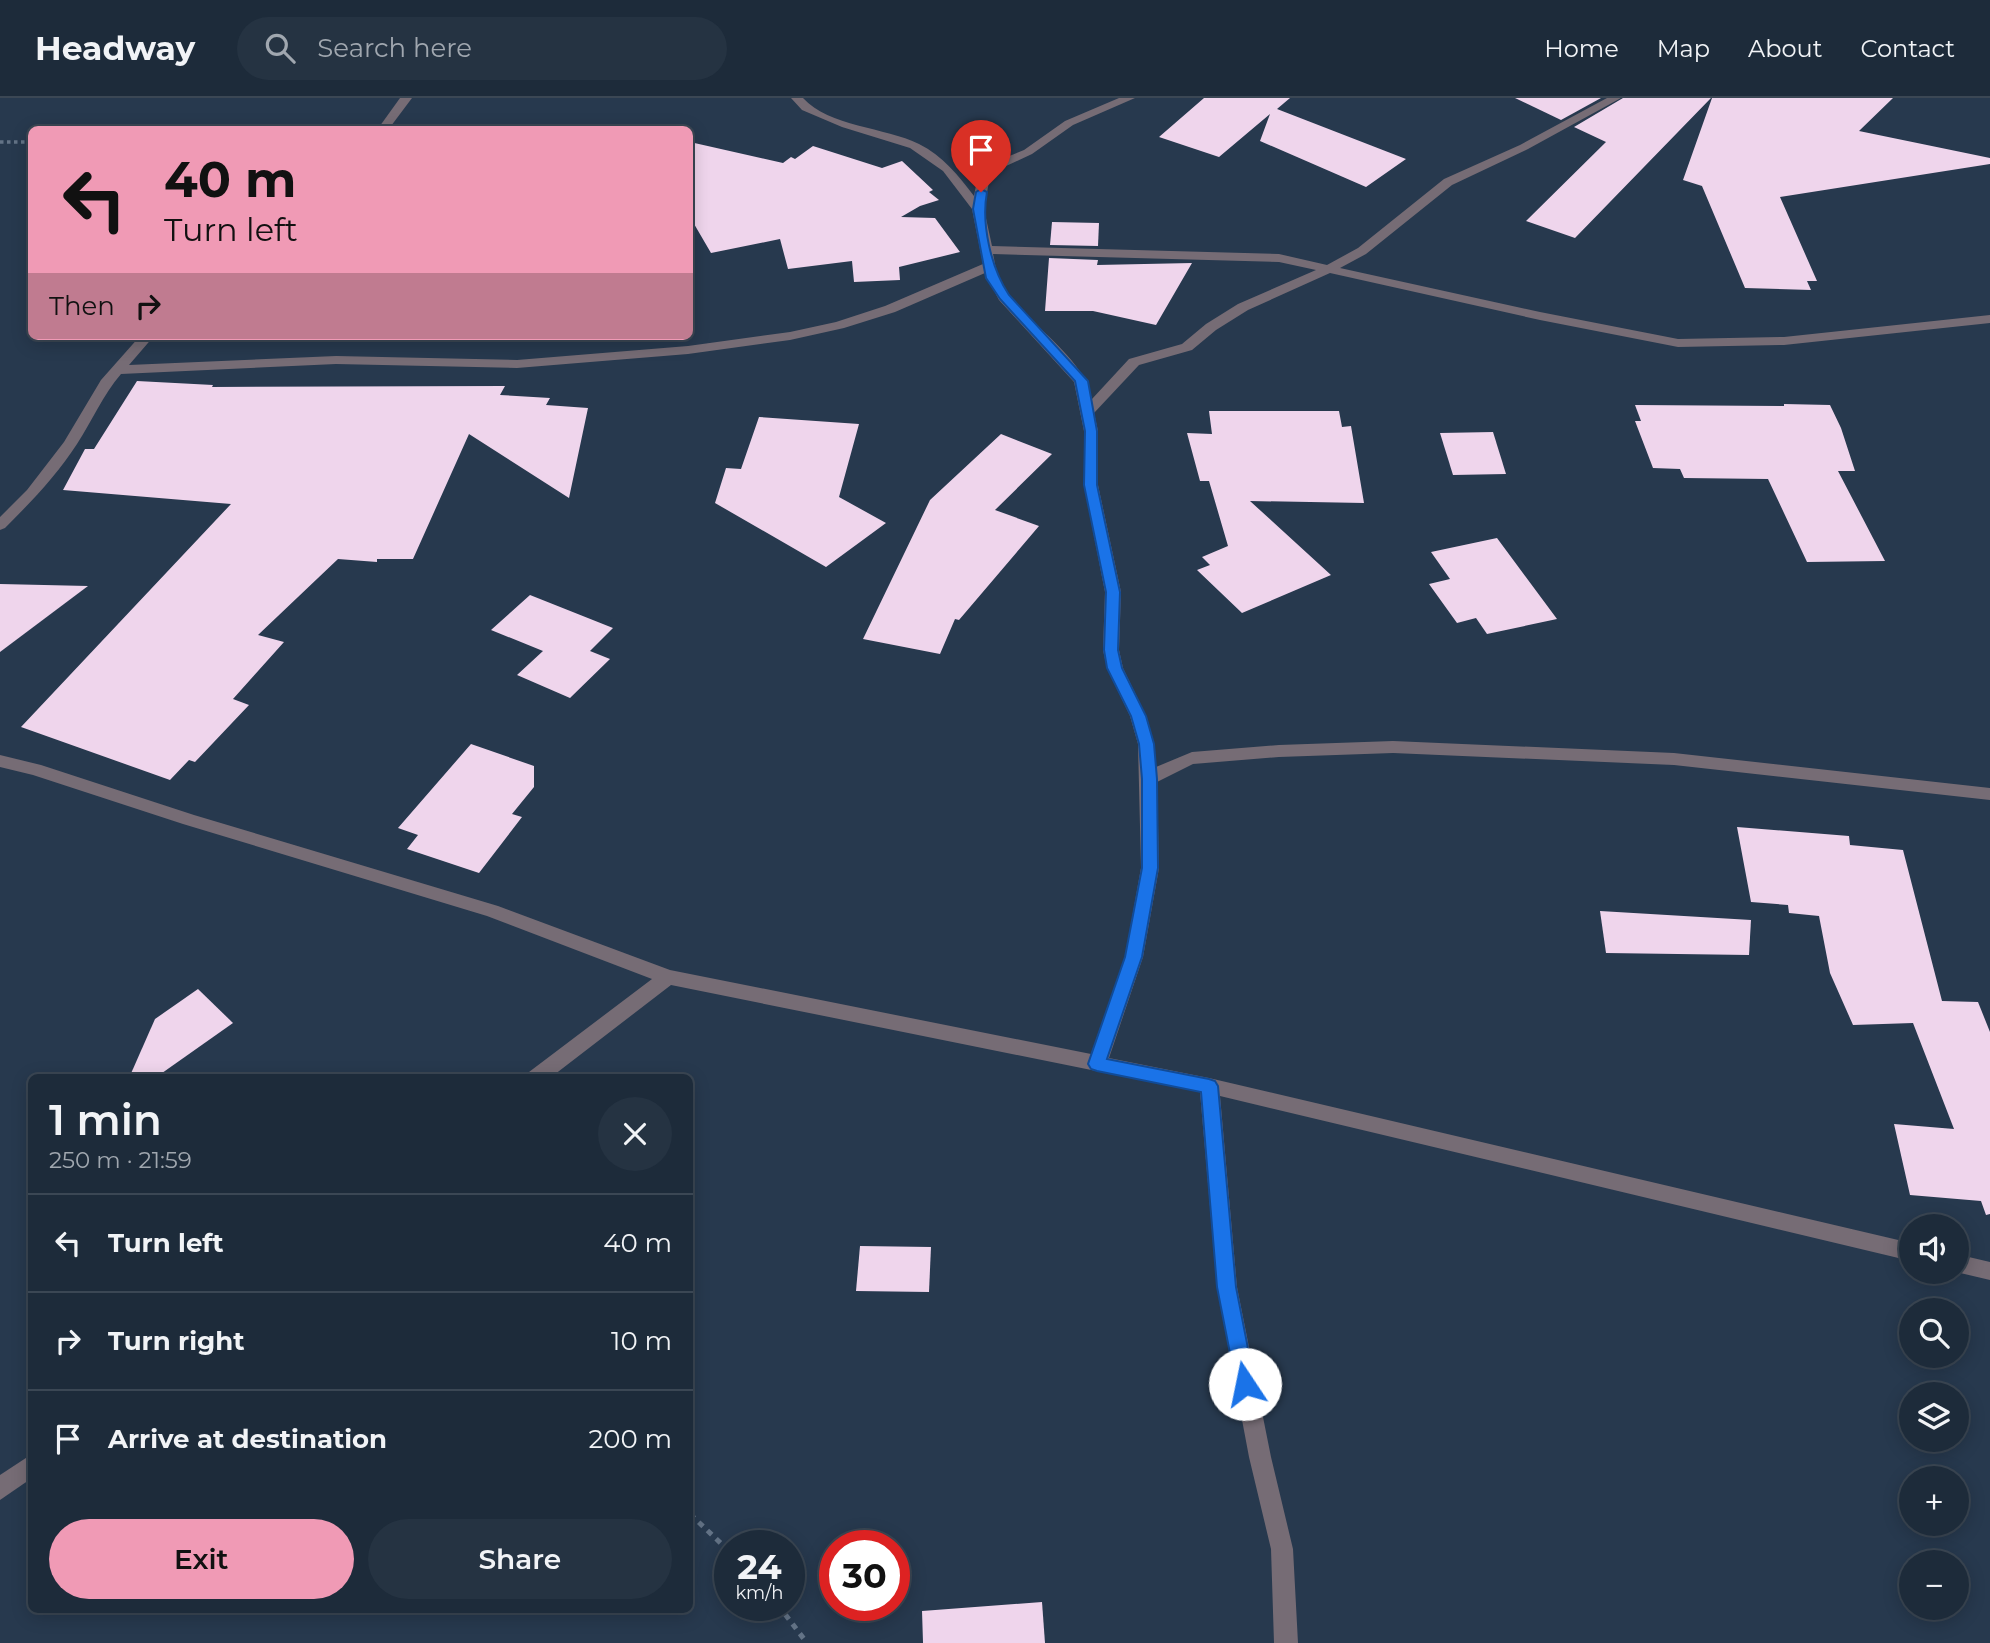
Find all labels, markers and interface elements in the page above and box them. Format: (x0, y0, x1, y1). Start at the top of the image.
search box (237, 17, 727, 80)
text: Headway (35, 28, 195, 68)
icon: search (261, 29, 299, 67)
text: Search here (317, 32, 472, 64)
text: Home (1544, 34, 1619, 63)
text: Map (1657, 34, 1710, 63)
text: About (1748, 34, 1822, 63)
text: Contact (1860, 34, 1955, 63)
pin (951, 120, 1011, 192)
icon: arrive (962, 131, 1000, 169)
text: 40 m (164, 150, 296, 209)
icon: left (49, 154, 140, 245)
text: Turn left (164, 210, 298, 249)
icon: right (129, 287, 167, 325)
text: Then (49, 290, 115, 322)
text: 1 min (49, 1094, 162, 1146)
button: close (598, 1097, 672, 1171)
text: 250 m · 21:59 (49, 1146, 192, 1174)
map controls (1899, 1214, 1969, 1620)
button: sound (1899, 1214, 1969, 1284)
icon: left (49, 1224, 87, 1262)
text: Turn left (108, 1227, 224, 1259)
text: 40 m (603, 1227, 672, 1259)
button: search (1899, 1298, 1969, 1368)
icon: right (49, 1322, 87, 1360)
text: Turn right (108, 1325, 244, 1357)
text: 10 m (611, 1325, 672, 1357)
position arrow (1208, 1347, 1282, 1421)
button: layers (1899, 1382, 1969, 1452)
icon: arrive (49, 1420, 87, 1458)
text: Arrive at destination (108, 1423, 387, 1455)
text: 200 m (588, 1423, 672, 1455)
button: + (1899, 1466, 1969, 1536)
button: Exit (49, 1519, 354, 1599)
button: Share (368, 1519, 672, 1599)
speed limit sign: 30 (819, 1530, 910, 1621)
text: 24 (737, 1545, 782, 1588)
button: − (1899, 1550, 1969, 1620)
text: km/h (735, 1582, 784, 1604)

